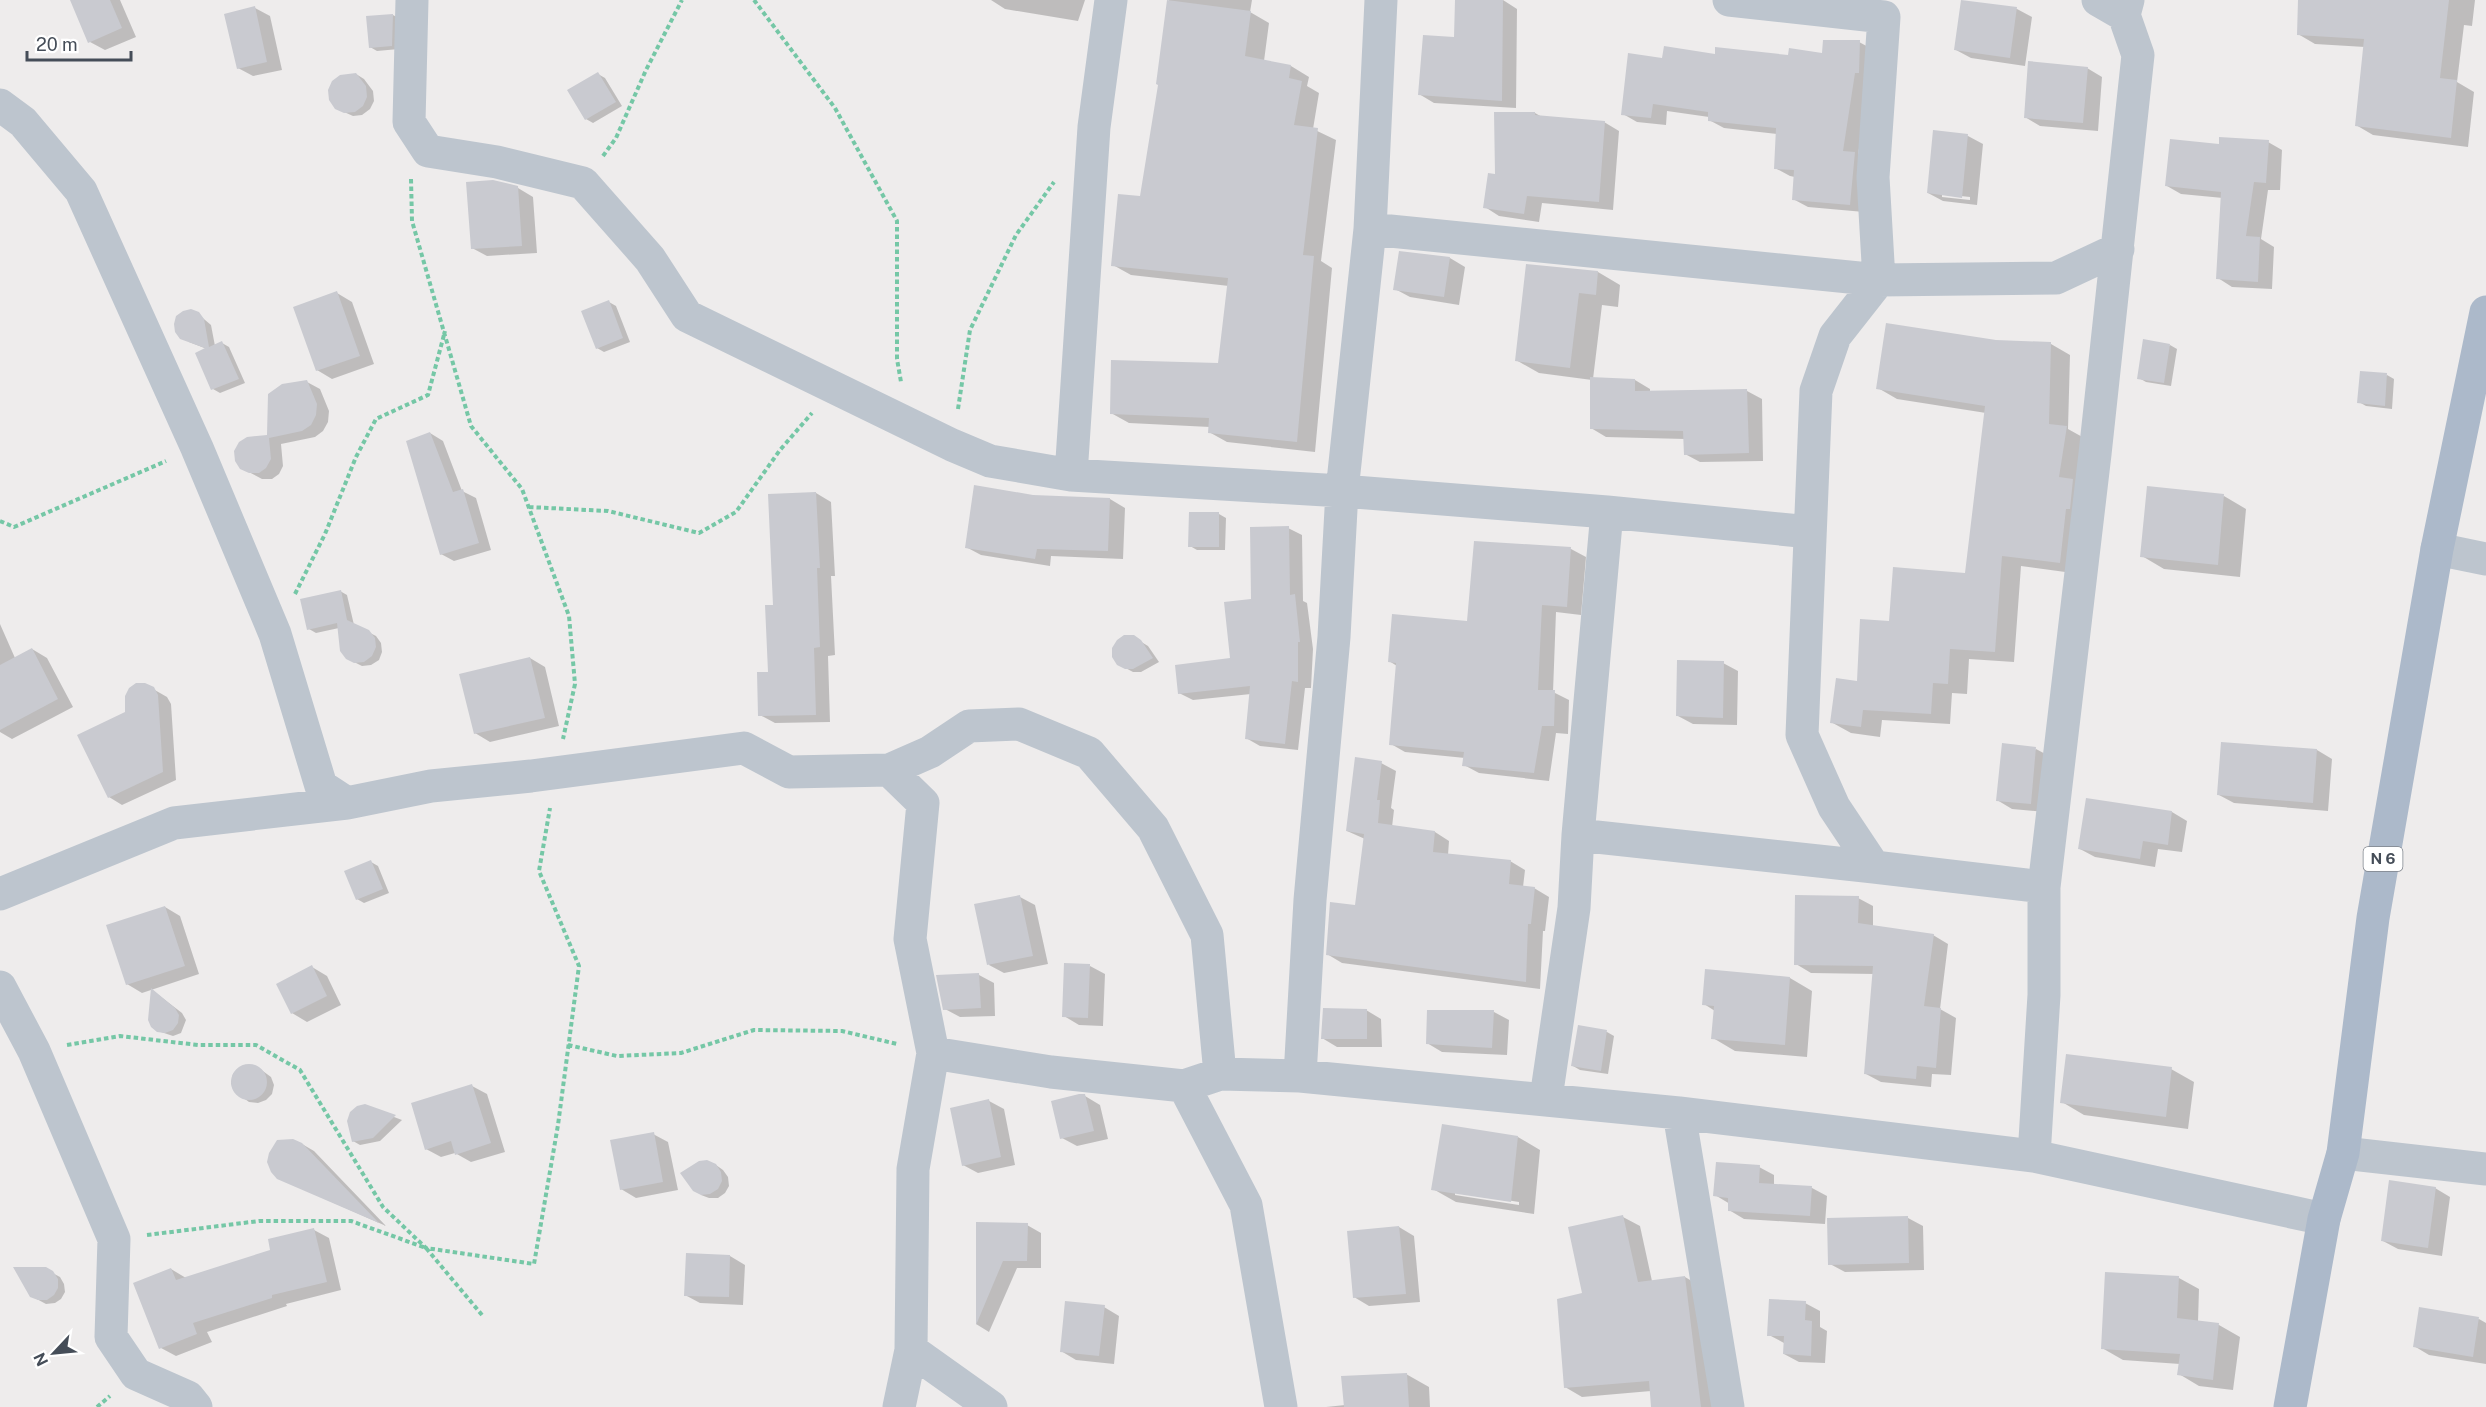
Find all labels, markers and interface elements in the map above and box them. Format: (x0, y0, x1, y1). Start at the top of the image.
scale bar (27, 24, 130, 62)
text: 20 m (36, 34, 78, 55)
road number: N 6 (2364, 847, 2402, 871)
north arrow (24, 1323, 84, 1383)
text: N (30, 1350, 52, 1369)

